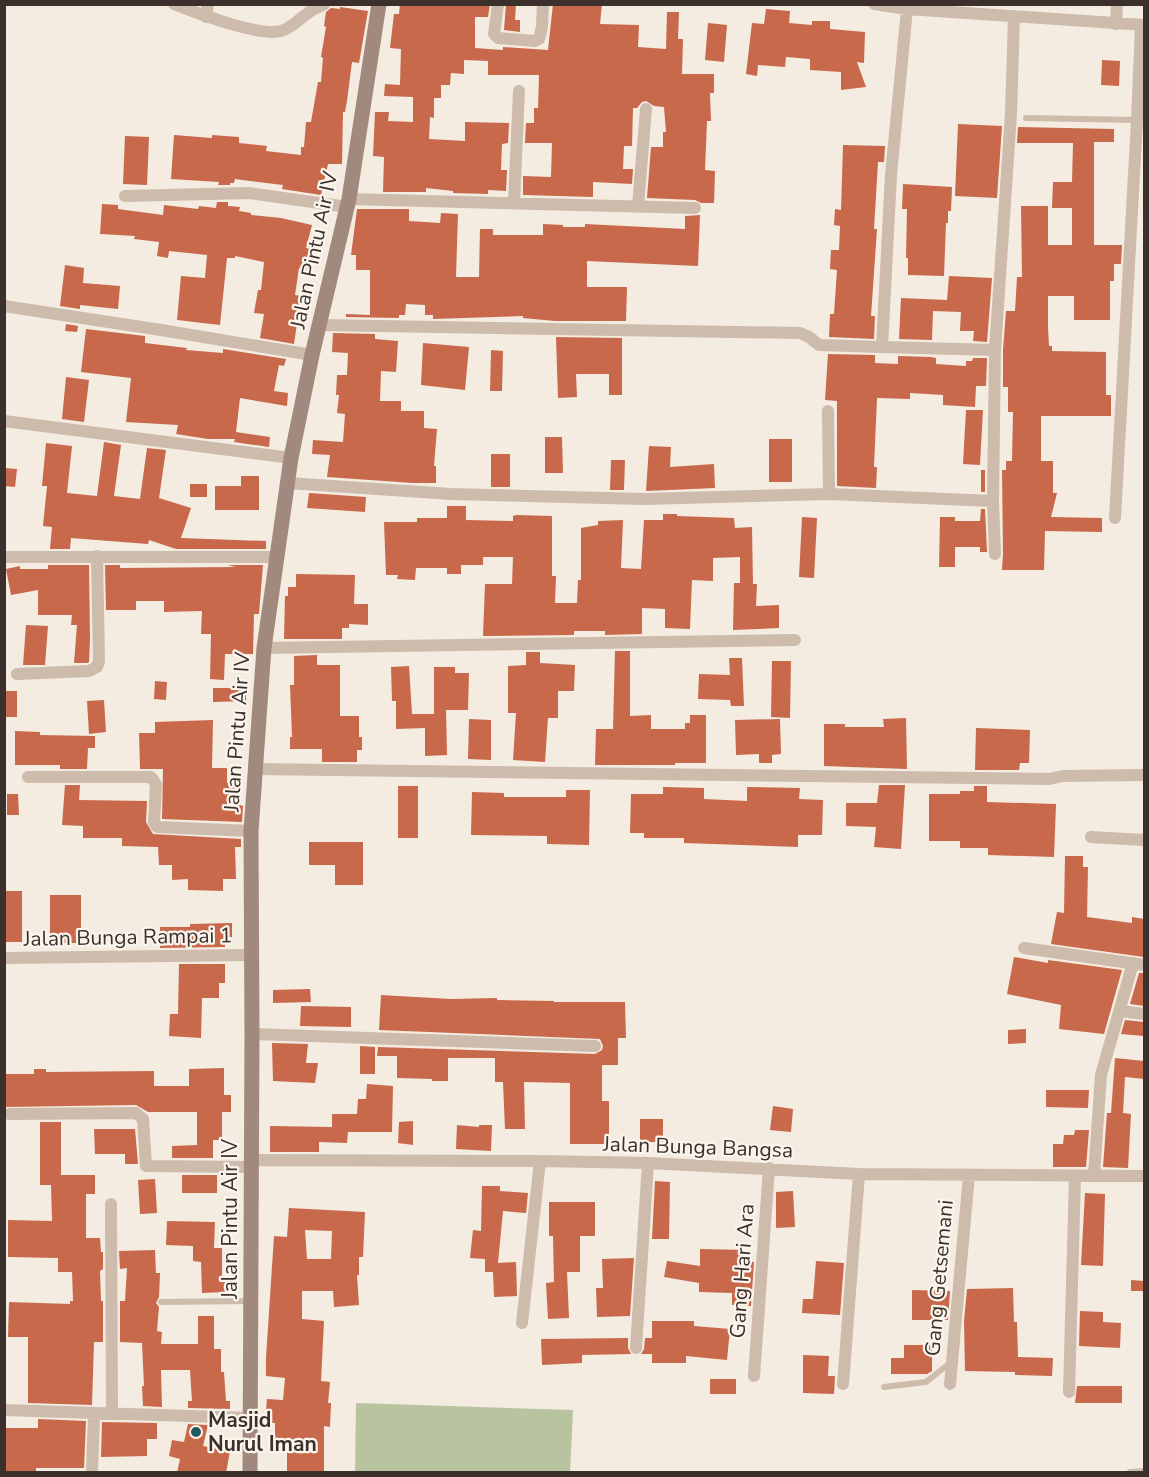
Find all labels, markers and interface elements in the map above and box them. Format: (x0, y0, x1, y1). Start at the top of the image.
street label: Jalan Pintu Air IV (283, 168, 344, 332)
street label: Jalan Pintu Air IV (217, 651, 257, 814)
street label: Jalan Bunga Rampai 1 (22, 921, 233, 953)
street label: Jalan Bunga Bangsa (601, 1130, 794, 1164)
street label: Jalan Pintu Air IV (216, 1138, 244, 1300)
street label: Gang Getsemani (918, 1199, 960, 1357)
street label: Gang Hari Ara (723, 1203, 761, 1339)
place label: Masjid Nurul Iman (208, 1406, 317, 1458)
marker: Masjid Nurul Iman (189, 1425, 203, 1439)

